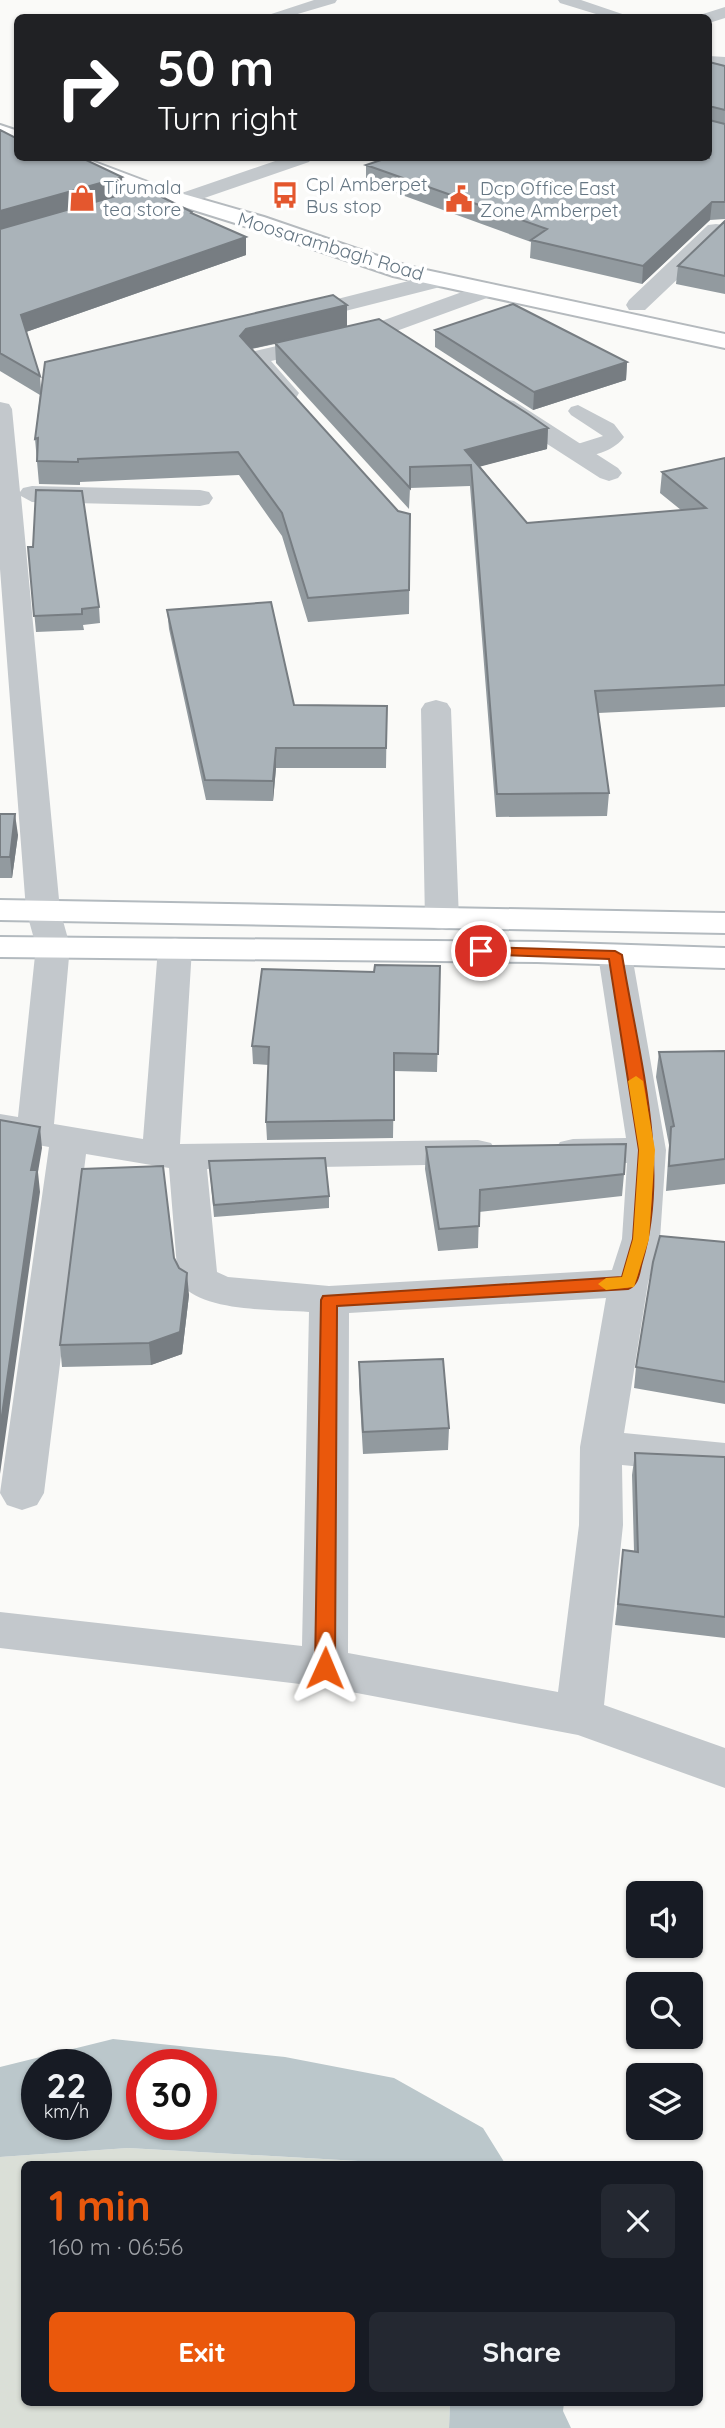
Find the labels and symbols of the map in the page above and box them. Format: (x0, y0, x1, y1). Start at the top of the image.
place label: Cpl Amberpet Bus stop (306, 172, 427, 218)
place label: Tirumala tea store (103, 175, 181, 221)
place label: Dcp Office East Zone Amberpet (480, 176, 618, 222)
bus stop icon: Cpl Amberpet Bus stop (270, 180, 300, 210)
shop icon: Tirumala tea store (67, 183, 97, 213)
public building icon: Dcp Office East Zone Amberpet (444, 184, 474, 214)
street label: Moosarambagh Road (235, 206, 427, 286)
pin (451, 921, 511, 981)
position arrow (288, 1631, 362, 1705)
speed limit sign: 30 (126, 2049, 217, 2140)

